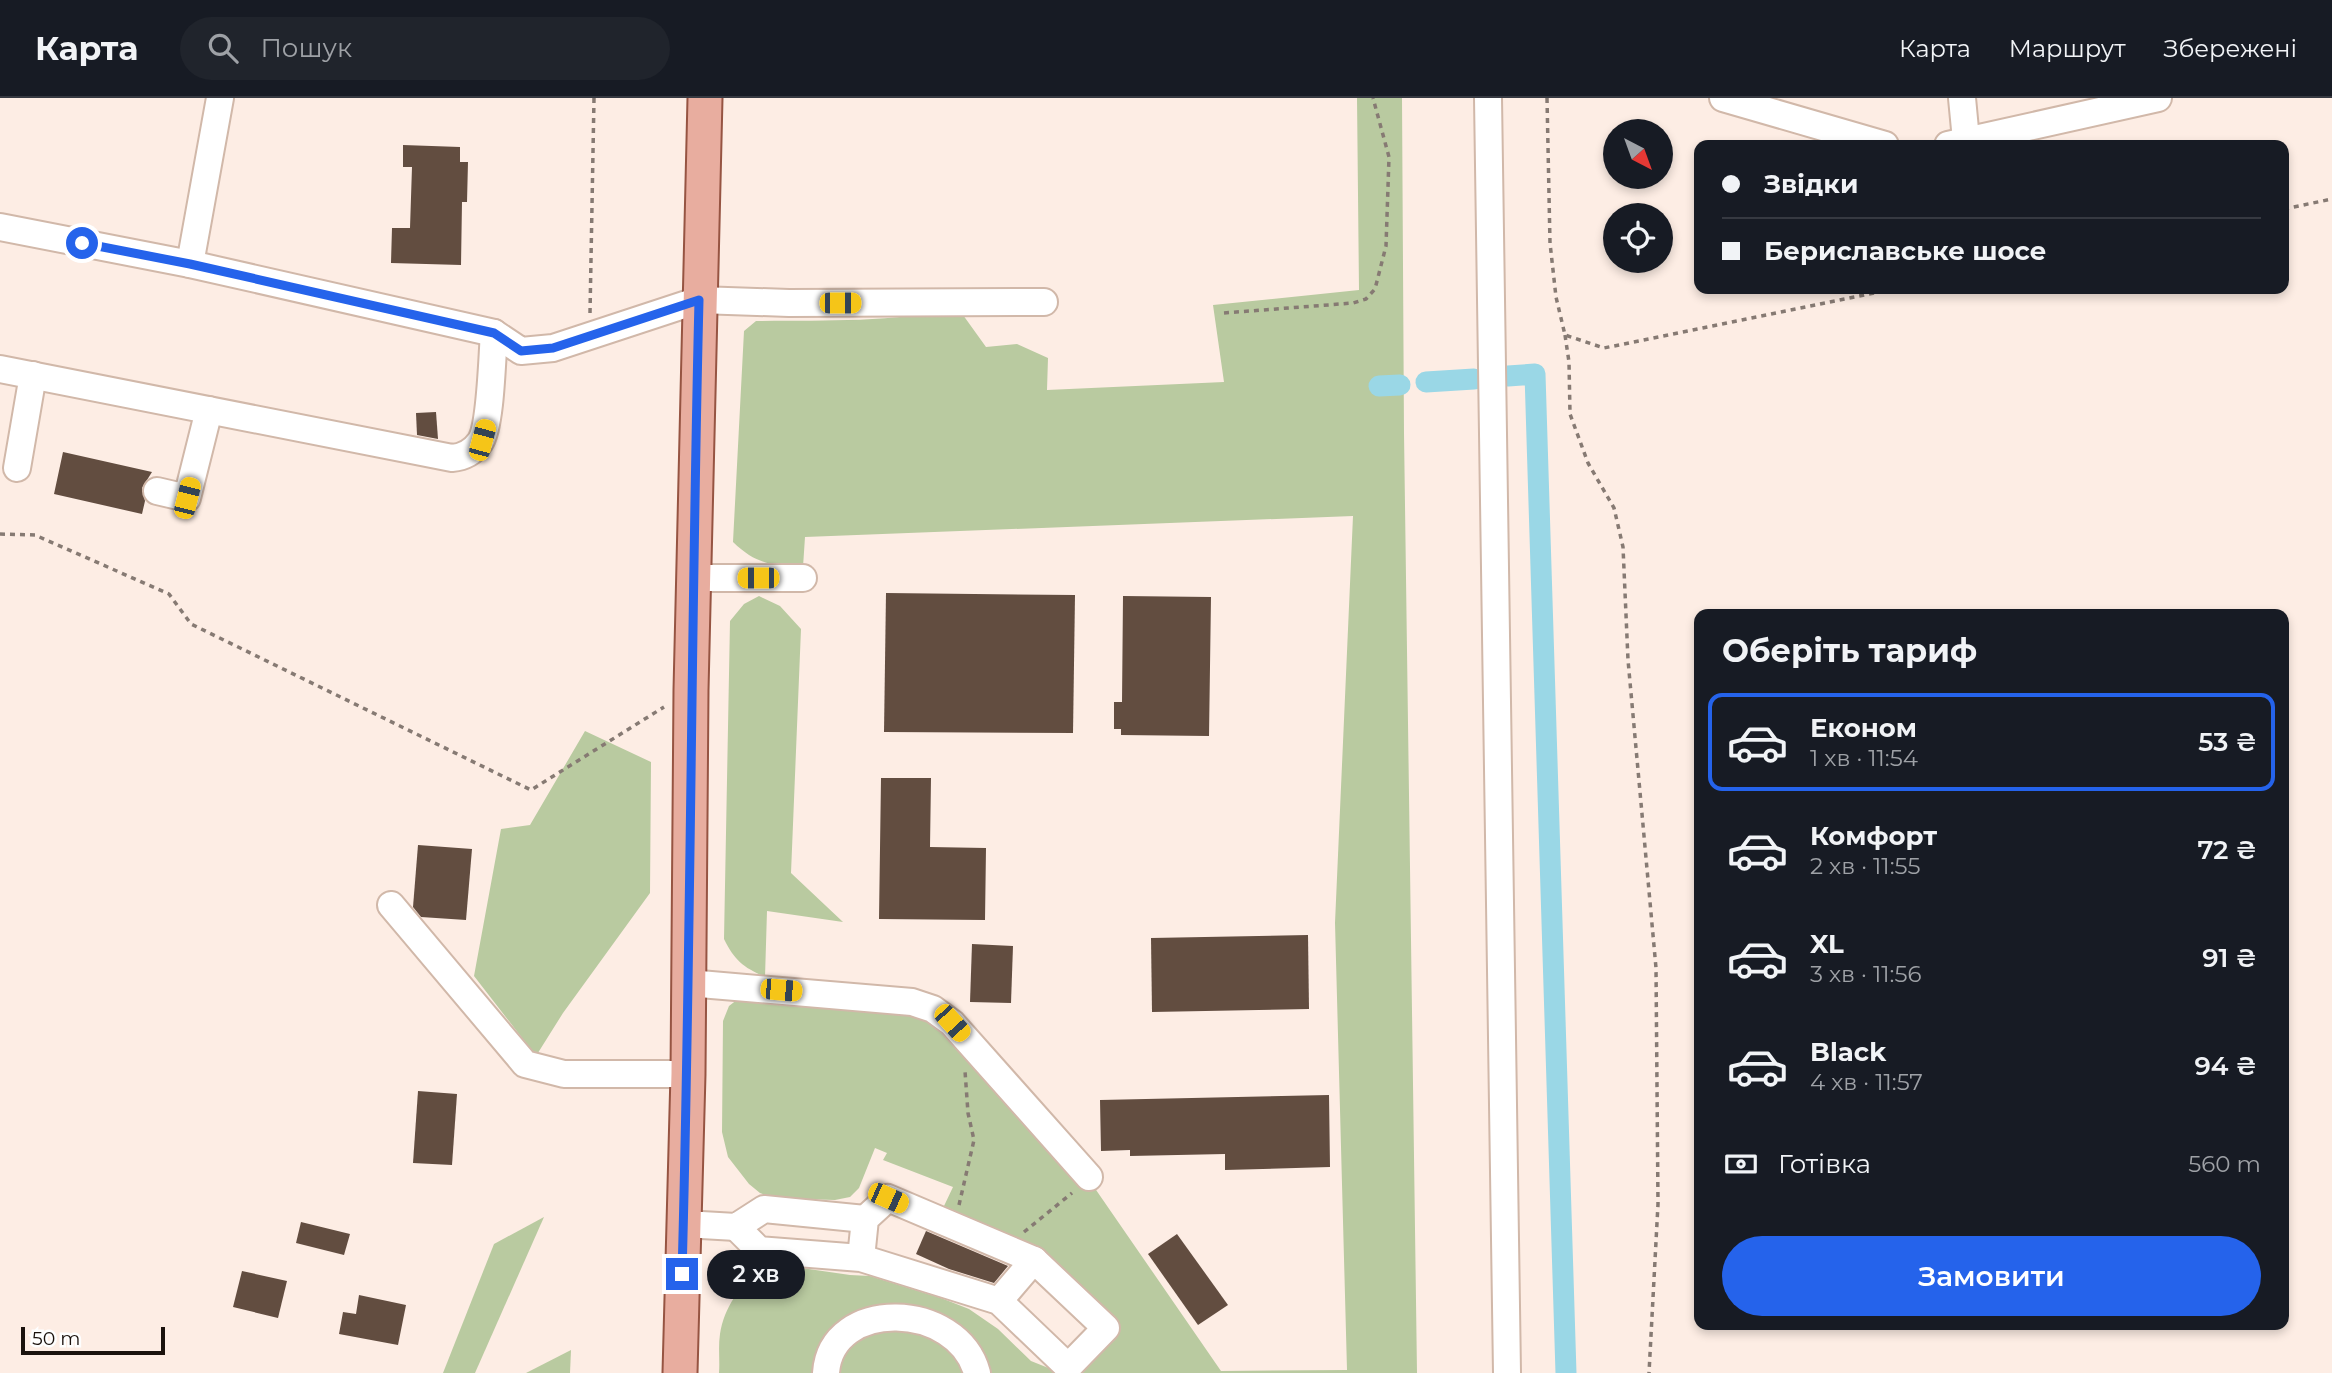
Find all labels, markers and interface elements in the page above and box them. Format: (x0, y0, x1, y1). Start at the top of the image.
search box (180, 17, 670, 80)
text: Карта (35, 28, 138, 68)
icon: search (204, 29, 242, 67)
text: Пошук (260, 32, 352, 64)
text: Карта (1899, 34, 1971, 63)
text: Маршрут (2009, 34, 2126, 63)
text: Збережені (2164, 34, 2297, 63)
north arrow (1603, 119, 1673, 189)
map controls (1603, 119, 1673, 273)
text: Звідки (1764, 168, 1858, 200)
button: locate (1603, 203, 1673, 273)
route start (66, 227, 98, 259)
text: Бериславське шосе (1764, 235, 2046, 267)
car (820, 293, 862, 314)
car (467, 417, 498, 463)
car (172, 475, 203, 521)
car (738, 568, 780, 589)
text: Оберіть тариф (1722, 631, 1977, 670)
icon: car (1726, 711, 1789, 774)
text: Економ (1810, 712, 1917, 744)
text: 53 ₴ (2198, 726, 2257, 758)
text: 1 хв · 11:54 (1810, 744, 1918, 772)
icon: car (1726, 819, 1789, 882)
text: Комфорт (1810, 820, 1937, 852)
text: 72 ₴ (2197, 834, 2257, 866)
text: 2 хв · 11:55 (1810, 852, 1920, 880)
icon: car (1726, 927, 1789, 990)
text: XL (1810, 928, 1844, 960)
text: 91 ₴ (2202, 942, 2257, 974)
text: 3 хв · 11:56 (1810, 960, 1921, 988)
car (760, 978, 803, 1002)
car (931, 1000, 974, 1046)
icon: car (1726, 1035, 1789, 1098)
text: Black (1810, 1036, 1886, 1068)
text: 94 ₴ (2194, 1050, 2257, 1082)
text: 4 хв · 11:57 (1810, 1068, 1923, 1096)
icon: cash (1722, 1145, 1760, 1183)
text: Готівка (1778, 1148, 1871, 1180)
text: 560 m (2188, 1150, 2261, 1178)
car (865, 1180, 912, 1216)
button: Замовити (1722, 1236, 2261, 1316)
callout: 2 хв (706, 1250, 804, 1298)
route end (666, 1258, 698, 1290)
text: 2 хв (733, 1260, 779, 1288)
scale bar (21, 1324, 164, 1356)
text: 50 m (32, 1327, 80, 1350)

